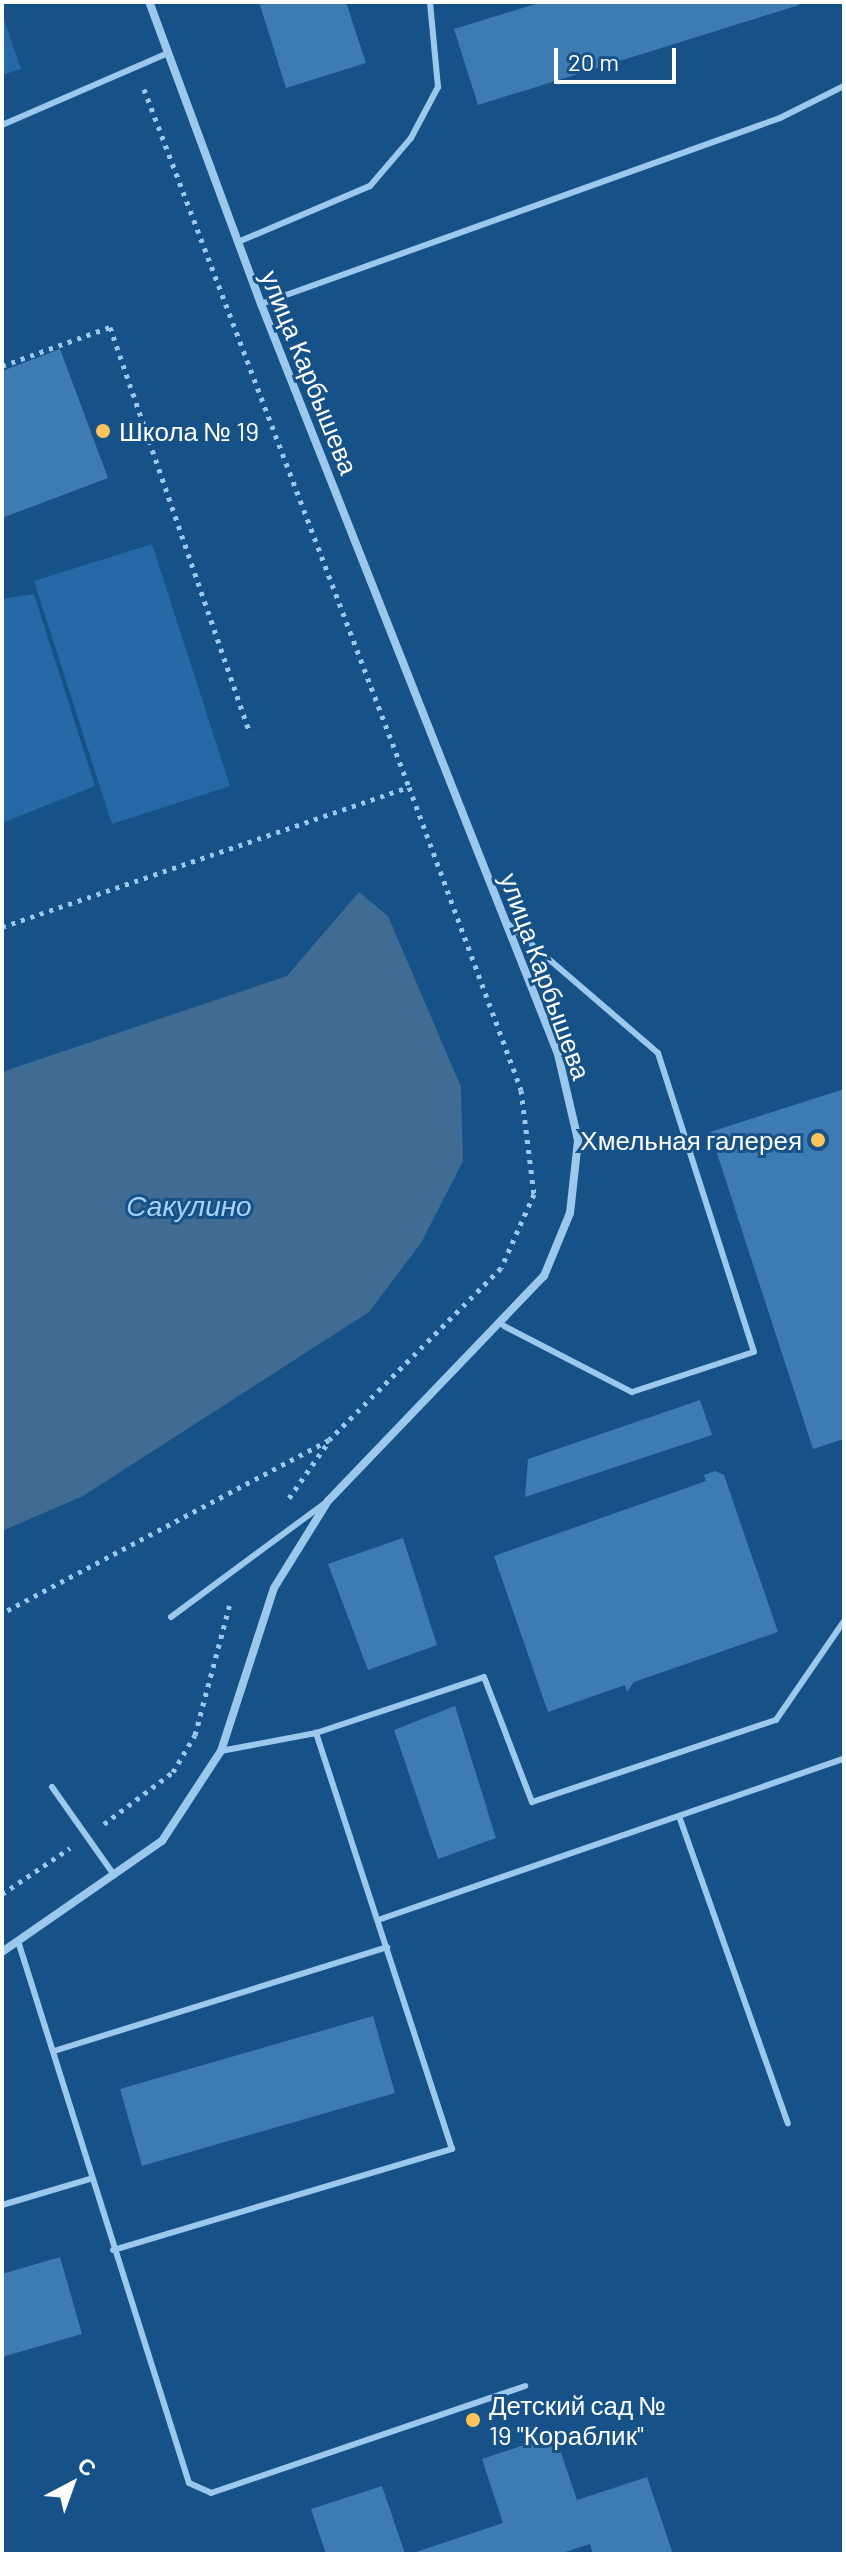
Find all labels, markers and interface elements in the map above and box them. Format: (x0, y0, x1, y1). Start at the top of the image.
scale bar (558, 32, 680, 82)
text: 20 m (568, 47, 619, 76)
street label: улица Карбышева (255, 265, 365, 479)
place label: Школа № 19 (119, 415, 259, 447)
marker: Школа № 19 (94, 422, 112, 440)
street label: улица Карбышева (494, 868, 598, 1084)
place label: Хмельная галерея (580, 1124, 802, 1156)
marker: Хмельная галерея (809, 1131, 827, 1149)
water label: Сакулино (126, 1188, 252, 1222)
place label: Детский сад № 19 "Кораблик" (489, 2389, 666, 2450)
marker: Детский сад № 19 "Кораблик" (464, 2411, 482, 2429)
north arrow (32, 2444, 112, 2524)
text: С (73, 2451, 102, 2481)

